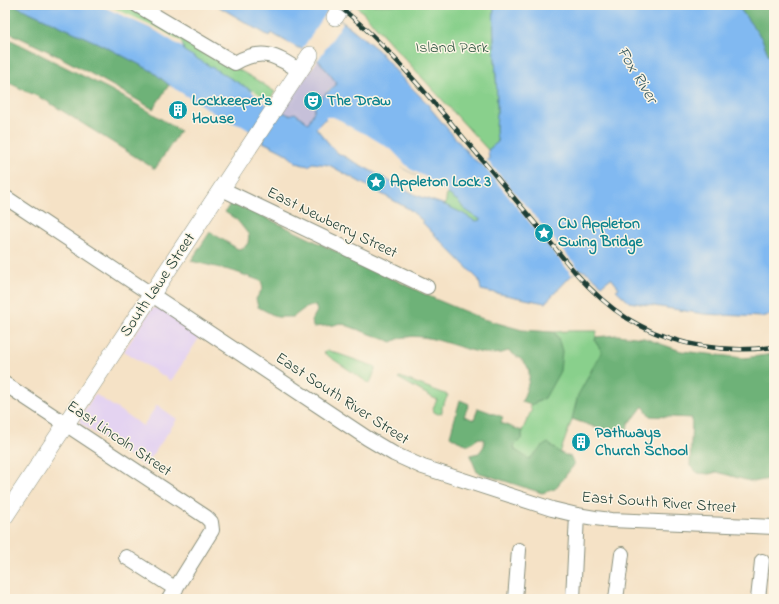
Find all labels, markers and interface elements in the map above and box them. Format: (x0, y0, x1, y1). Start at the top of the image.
park label: Island Park (415, 36, 490, 60)
water label: Fox River (610, 42, 665, 111)
place label: Lockkeeper's House (192, 89, 272, 131)
place label: The Draw (327, 89, 391, 113)
theatre icon: The Draw (302, 90, 324, 112)
building icon: Lockkeeper's House (167, 99, 189, 121)
place label: Appleton Lock 3 (390, 170, 492, 194)
place icon: Appleton Lock 3 (365, 171, 387, 193)
street label: East Newberry Street (263, 181, 402, 265)
place label: CN Appleton Swing Bridge (558, 212, 644, 255)
place icon: CN Appleton Swing Bridge (533, 222, 555, 244)
street label: South Lawe Street (114, 228, 202, 342)
street label: East South River Street (270, 347, 414, 452)
street label: East Lincoln Street (62, 395, 177, 484)
place label: Pathways Church School (595, 421, 688, 463)
building icon: Pathways Church School (570, 431, 592, 453)
street label: East South River Street (581, 486, 738, 520)

